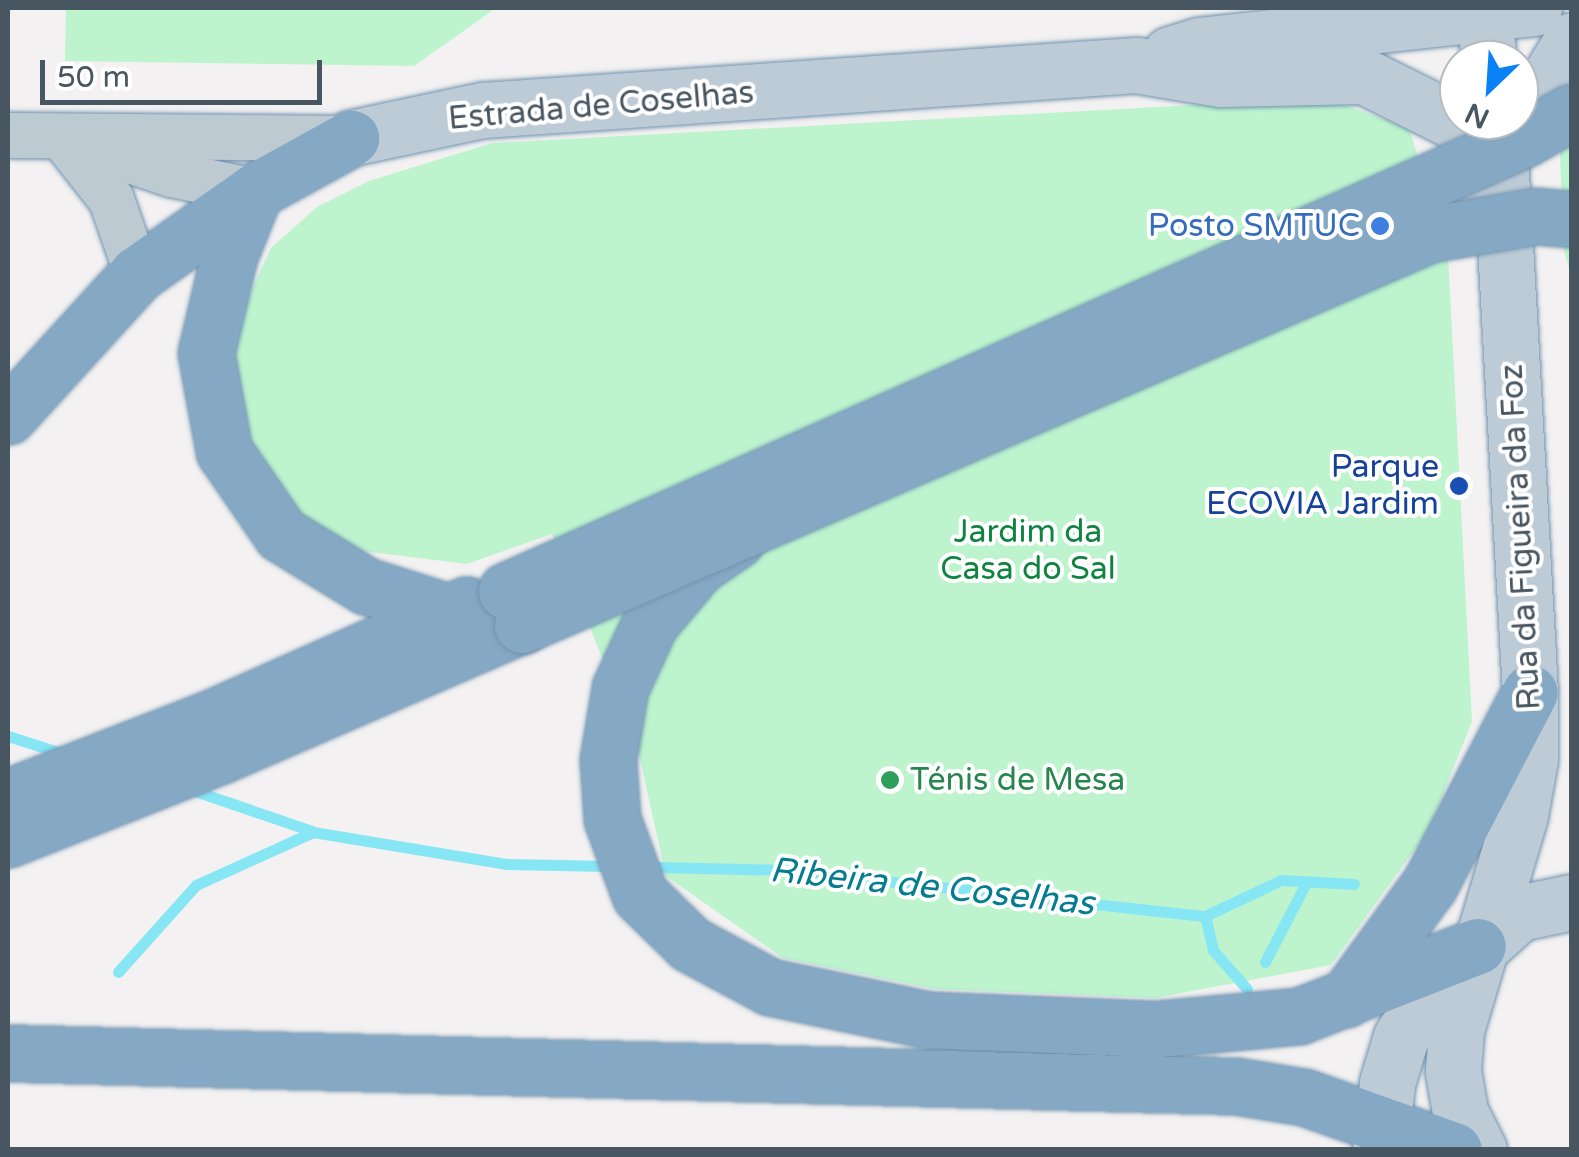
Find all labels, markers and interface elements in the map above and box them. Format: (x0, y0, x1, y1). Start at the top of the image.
scale bar (45, 40, 328, 102)
north arrow (1439, 40, 1539, 140)
text: 50 m (57, 59, 130, 96)
street label: Estrada de Coselhas (447, 74, 755, 138)
text: N (1460, 95, 1495, 136)
place label: Posto SMTUC (1148, 207, 1360, 245)
marker: Posto SMTUC (1369, 215, 1391, 237)
street label: Rua da Figueira da Foz (1493, 363, 1549, 711)
place label: Parque ECOVIA Jardim (1206, 449, 1439, 524)
marker: Parque ECOVIA Jardim (1448, 475, 1470, 497)
park label: Jardim da Casa do Sal (940, 514, 1116, 589)
place label: Ténis de Mesa (910, 761, 1125, 799)
marker: Ténis de Mesa (879, 769, 901, 791)
water label: Ribeira de Coselhas (768, 849, 1096, 925)

